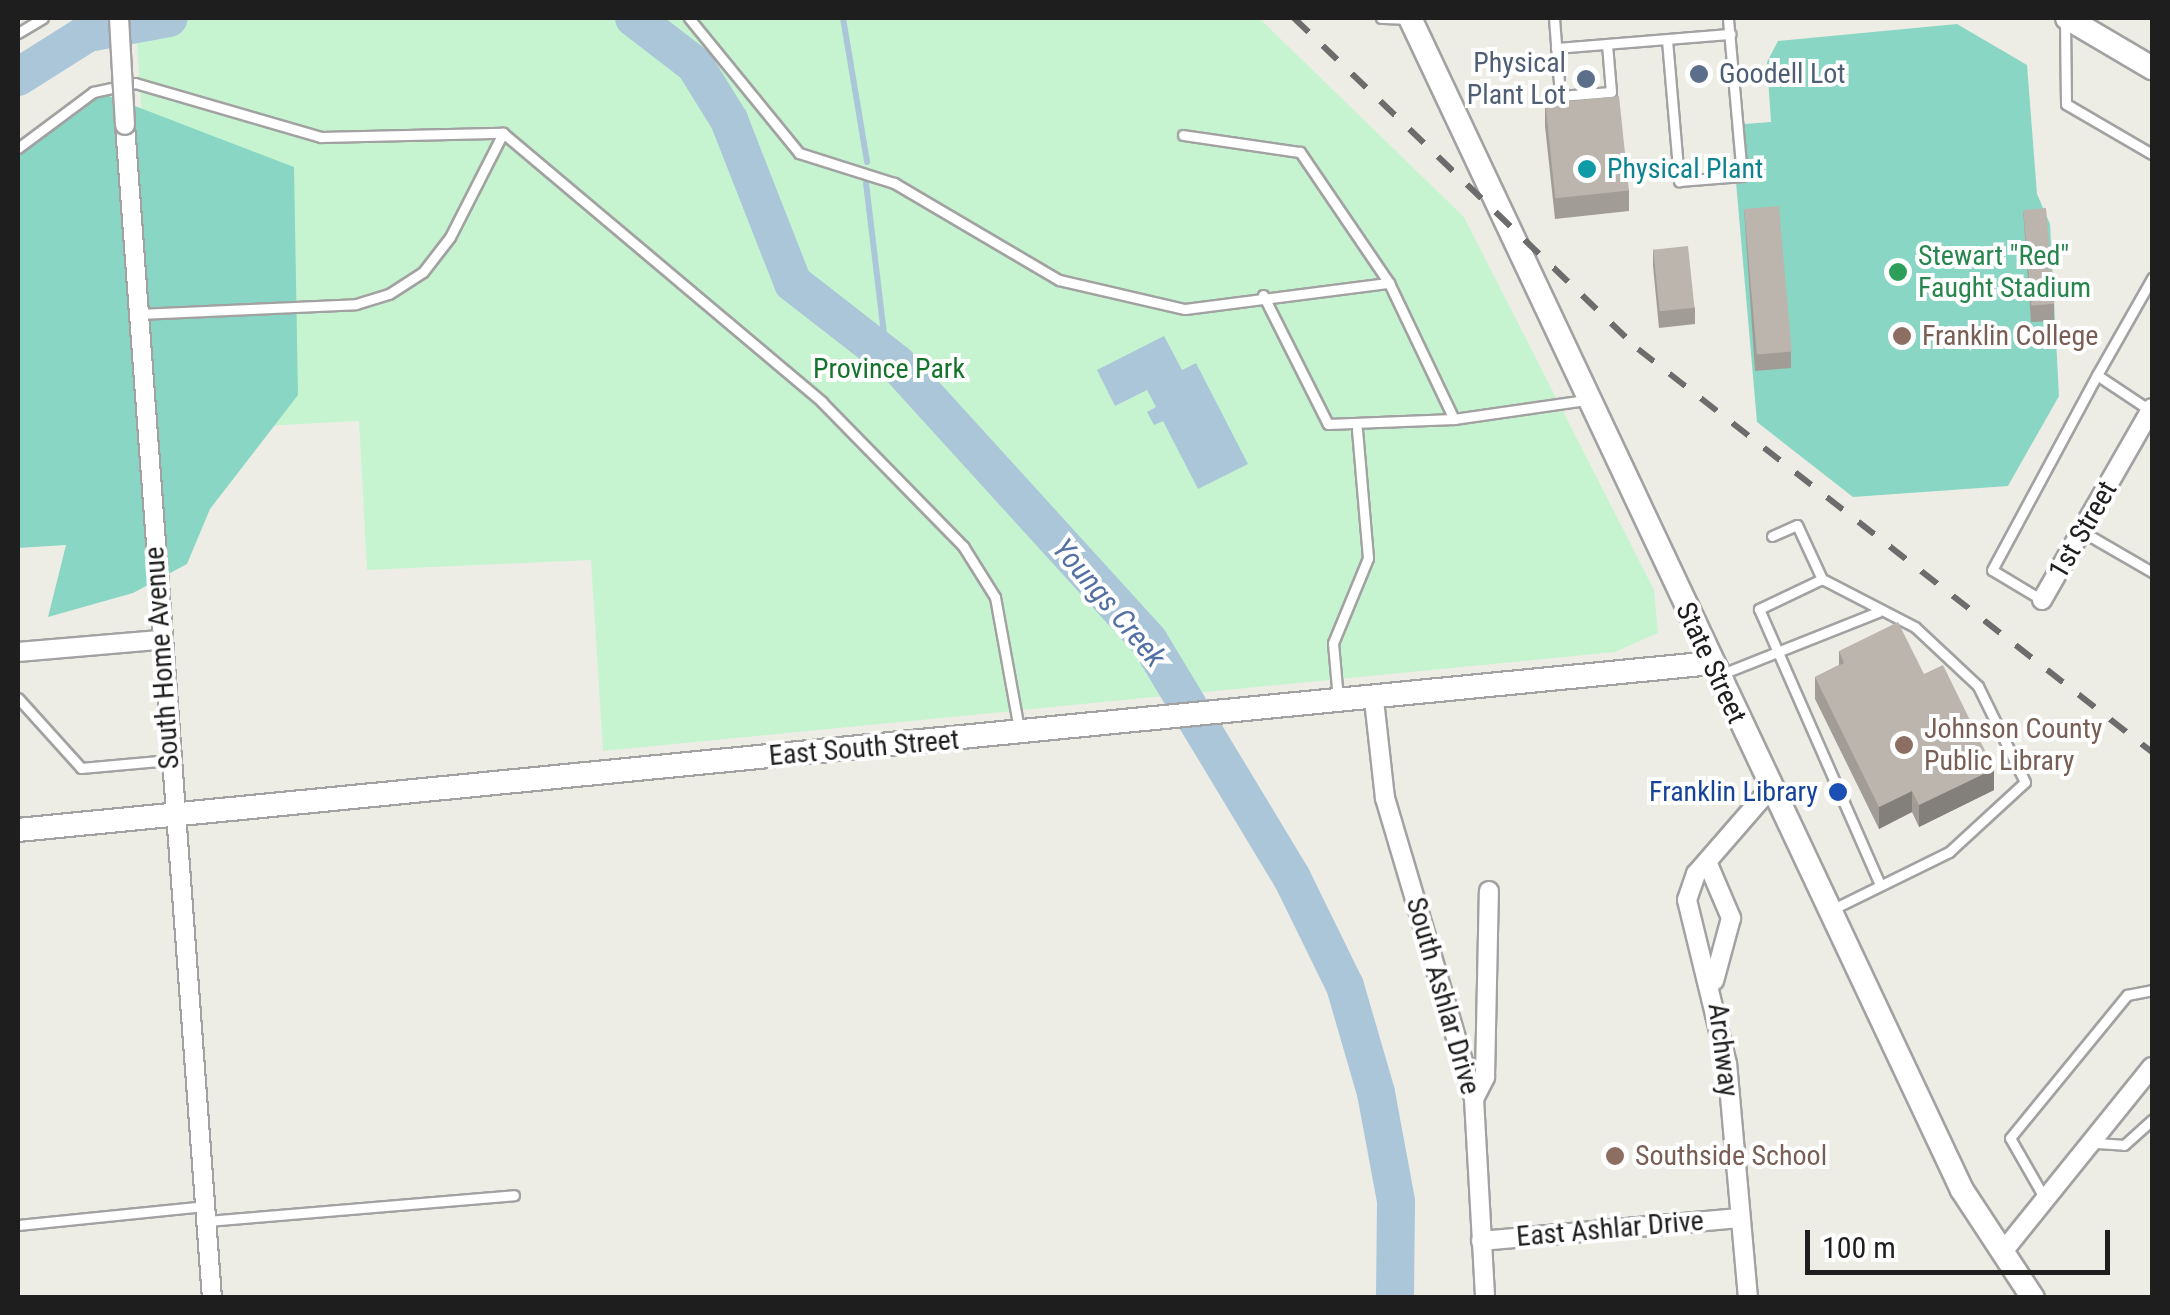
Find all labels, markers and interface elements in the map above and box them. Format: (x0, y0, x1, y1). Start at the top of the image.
place label: Physical Plant Lot (1467, 46, 1566, 112)
place label: Goodell Lot (1719, 57, 1846, 91)
marker: Goodell Lot (1688, 63, 1710, 85)
marker: Physical Plant Lot (1575, 68, 1597, 90)
place label: Physical Plant (1607, 152, 1763, 186)
marker: Physical Plant (1576, 158, 1598, 180)
place label: Stewart "Red" Faught Stadium (1918, 239, 2091, 305)
marker: Stewart "Red" Faught Stadium (1887, 261, 1909, 283)
place label: Franklin College (1922, 319, 2098, 353)
marker: Franklin College (1891, 325, 1913, 347)
park label: Province Park (813, 352, 965, 386)
street label: 1st Street (2042, 475, 2124, 585)
water label: Youngs Creek (1045, 531, 1173, 675)
street label: South Home Avenue (137, 546, 187, 770)
street label: State Street (1668, 597, 1754, 729)
place label: Johnson County Public Library (1924, 712, 2102, 778)
street label: East South Street (768, 723, 960, 773)
marker: Johnson County Public Library (1893, 734, 1915, 756)
place label: Franklin Library (1649, 775, 1818, 809)
marker: Franklin Library (1827, 781, 1849, 803)
street label: South Ashlar Drive (1399, 894, 1487, 1098)
street label: Archway (1701, 1001, 1745, 1099)
place label: Southside School (1635, 1139, 1827, 1173)
marker: Southside School (1604, 1145, 1626, 1167)
street label: East Ashlar Drive (1515, 1204, 1705, 1254)
scale bar (1810, 1210, 2115, 1272)
text: 100 m (1822, 1230, 1896, 1265)

